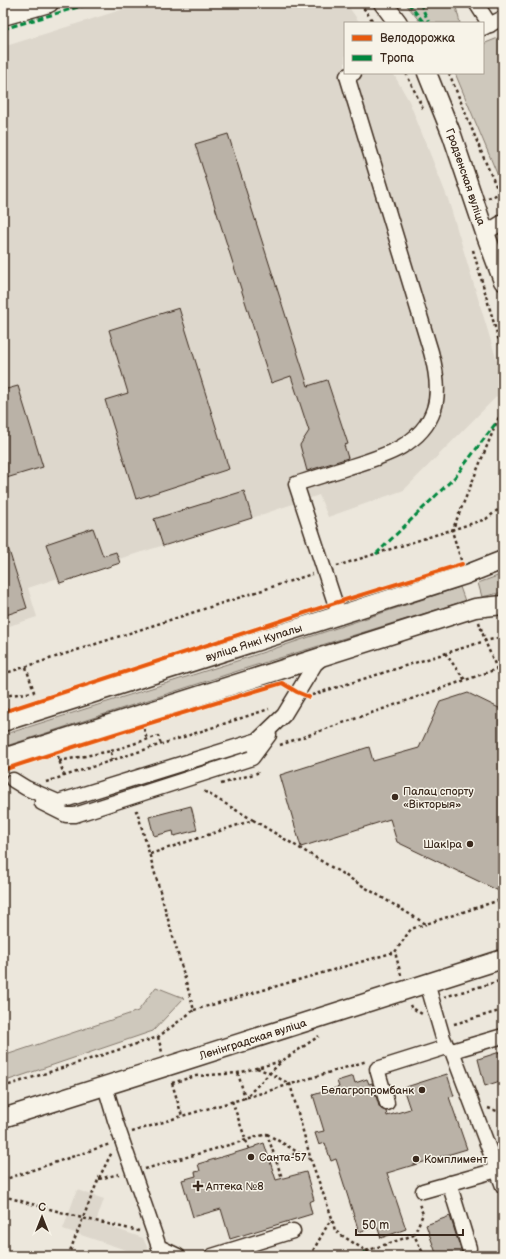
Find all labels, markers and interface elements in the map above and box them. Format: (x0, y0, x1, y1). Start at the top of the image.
legend (344, 22, 484, 74)
text: Велодорожка (380, 31, 455, 46)
text: Тропа (380, 51, 414, 66)
street label: Гродзенская вуліца (443, 126, 489, 228)
street label: вуліца Янкі Купалы (204, 621, 304, 664)
place label: Палац спорту «Вікторыя» (403, 785, 474, 811)
marker: Палац спорту «Вікторыя» (390, 792, 400, 802)
place label: ШакІра (423, 838, 462, 851)
marker: ШакІра (465, 839, 475, 849)
street label: Ленінградская вуліца (197, 1016, 308, 1062)
place label: Белагропромбанк (321, 1084, 414, 1097)
marker: Белагропромбанк (417, 1085, 427, 1095)
place label: Санта-57 (259, 1151, 307, 1164)
marker: Санта-57 (246, 1152, 256, 1162)
place label: Комплимент (424, 1153, 488, 1166)
marker: Комплимент (411, 1154, 421, 1164)
place label: Аптека №8 (205, 1180, 264, 1193)
marker: Аптека №8 (193, 1181, 203, 1191)
north arrow (22, 1197, 62, 1237)
text: С (38, 1201, 46, 1214)
scale bar (356, 1211, 463, 1237)
text: 50 m (362, 1218, 389, 1233)

